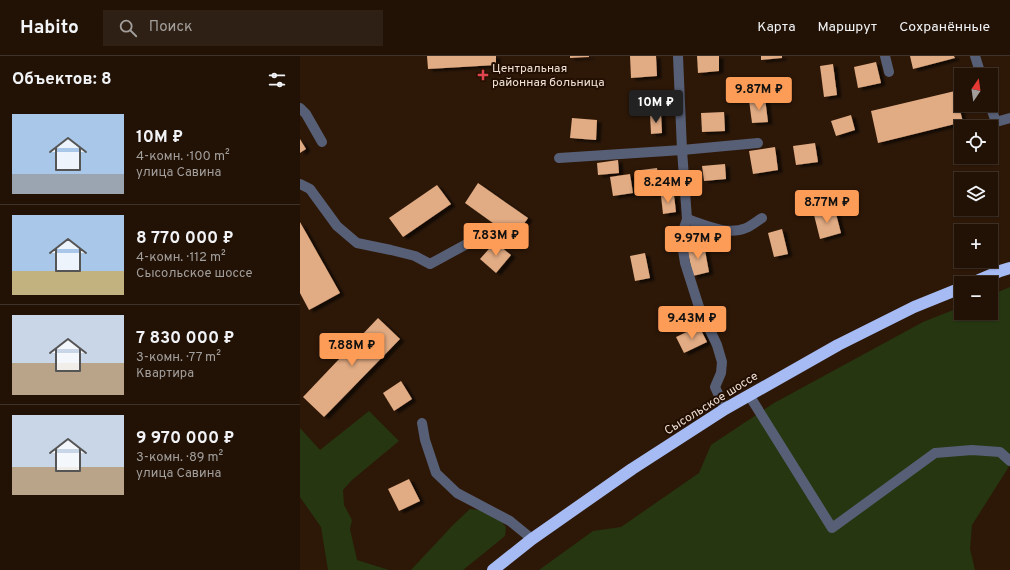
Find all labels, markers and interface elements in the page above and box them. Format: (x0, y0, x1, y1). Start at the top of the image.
search box (103, 10, 383, 46)
text: Habito (20, 16, 79, 40)
icon: search (117, 17, 139, 39)
text: Поиск (149, 18, 193, 37)
text: Карта (757, 19, 796, 36)
text: Маршрут (818, 19, 877, 36)
text: Сохранённые (899, 19, 990, 36)
place label: Центральная районная больница (492, 61, 605, 91)
north arrow (954, 68, 998, 112)
map controls (954, 68, 998, 320)
text: Объектов: 8 (12, 69, 112, 91)
icon: filters (266, 69, 288, 91)
marker: Центральная районная больница (477, 69, 489, 81)
pin: 9.87M ₽ (722, 77, 796, 111)
text: 9.87M ₽ (735, 82, 783, 98)
pin: 10M ₽ (628, 90, 684, 124)
text: 10M ₽ (638, 95, 674, 111)
button: locate (954, 120, 998, 164)
text: 10M ₽ (136, 127, 183, 149)
icon: home (44, 130, 92, 178)
text: 4-комн. · 100 m² (136, 149, 230, 165)
text: улица Савина (136, 165, 221, 181)
pin: 8.24M ₽ (631, 170, 705, 204)
button: layers (954, 172, 998, 216)
text: 8.24M ₽ (643, 175, 693, 191)
pin: 8.77M ₽ (790, 190, 864, 224)
text: 8.77M ₽ (804, 195, 850, 211)
pin: 7.83M ₽ (459, 223, 533, 257)
button: + (954, 224, 998, 268)
pin: 9.97M ₽ (661, 226, 735, 260)
text: 8 770 000 ₽ (136, 228, 234, 250)
text: 7.83M ₽ (473, 228, 519, 244)
icon: home (44, 231, 92, 279)
text: 9.97M ₽ (674, 231, 722, 247)
text: 4-комн. · 112 m² (136, 250, 226, 266)
text: Сысольское шоссе (136, 266, 253, 282)
button: − (954, 276, 998, 320)
pin: 9.43M ₽ (655, 306, 729, 340)
text: 9.43M ₽ (667, 311, 717, 327)
text: 7 830 000 ₽ (136, 328, 235, 350)
icon: home (44, 331, 92, 379)
pin: 7.88M ₽ (315, 333, 389, 367)
text: 7.88M ₽ (328, 338, 376, 354)
text: 3-комн. · 77 m² (136, 350, 221, 366)
text: Квартира (136, 366, 194, 382)
street label: Сысольское шоссе (662, 369, 761, 439)
text: 9 970 000 ₽ (136, 428, 235, 450)
icon: home (44, 431, 92, 479)
text: 3-комн. · 89 m² (136, 450, 223, 466)
text: улица Савина (136, 466, 221, 482)

